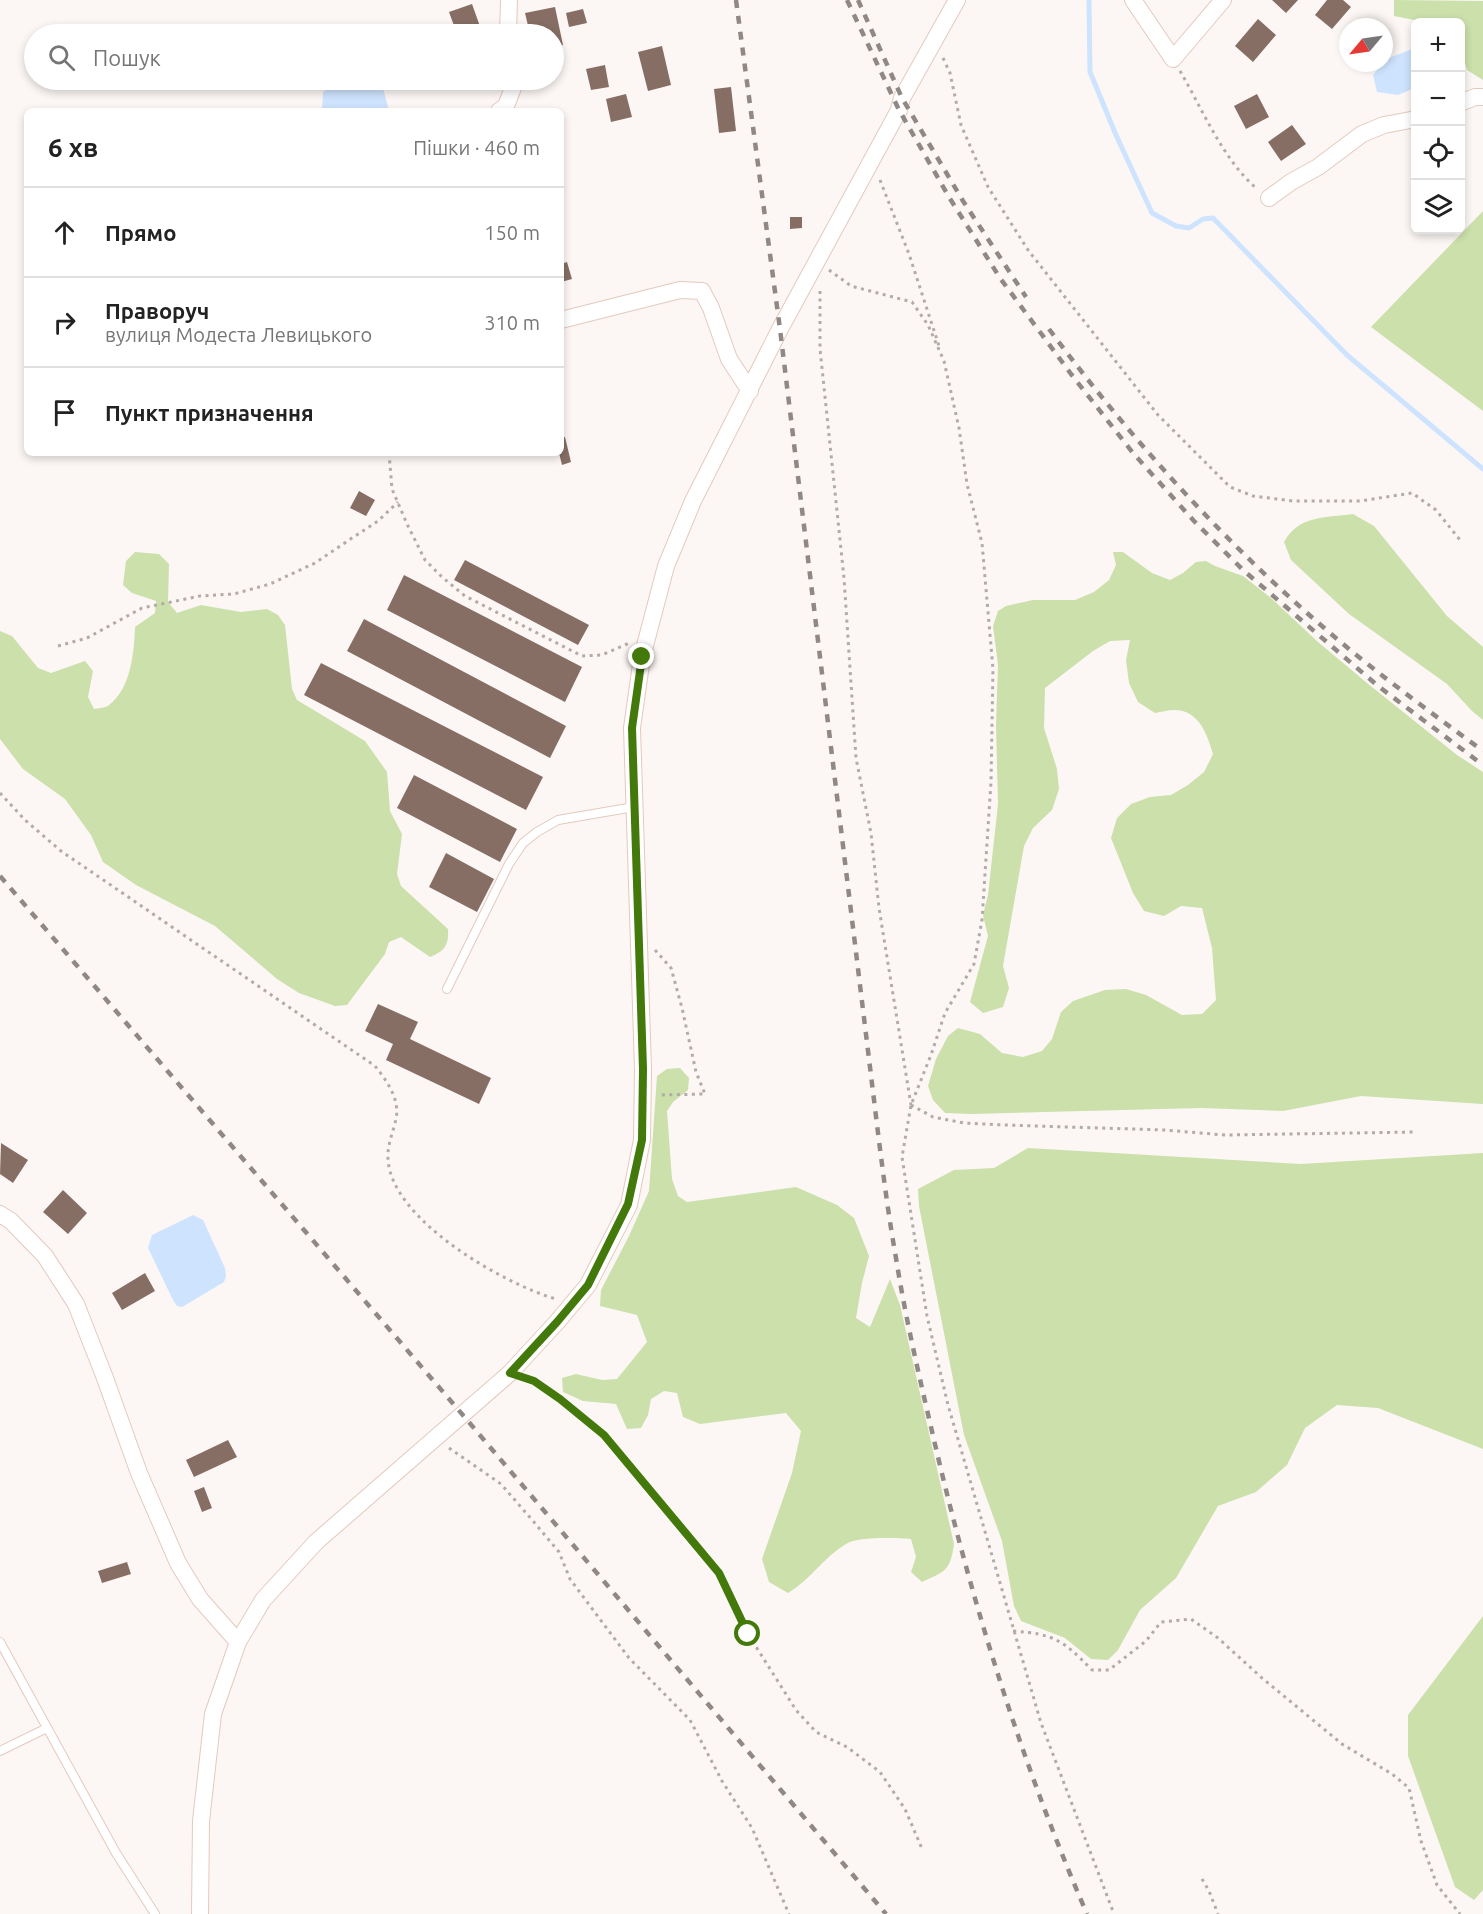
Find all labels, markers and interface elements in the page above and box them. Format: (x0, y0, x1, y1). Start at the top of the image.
north arrow (1339, 18, 1393, 72)
map controls (1411, 18, 1465, 234)
button: + (1411, 18, 1465, 72)
search box (24, 24, 564, 90)
icon: search (45, 41, 78, 74)
text: Пошук (93, 45, 161, 70)
button: − (1411, 72, 1465, 126)
button: locate (1411, 126, 1465, 180)
text: 6 хв (48, 133, 98, 162)
text: Пішки · 460 m (413, 136, 540, 159)
button: layers (1411, 180, 1465, 234)
icon: ahead (48, 216, 81, 249)
text: Прямо (105, 220, 176, 245)
text: 150 m (484, 221, 540, 244)
text: Праворуч (105, 298, 209, 323)
icon: right (48, 306, 81, 339)
text: 310 m (484, 311, 540, 334)
text: вулиця Модеста Левицького (105, 323, 372, 346)
icon: arrive (48, 396, 81, 429)
text: Пункт призначення (105, 400, 314, 425)
route end (628, 643, 654, 669)
route start (734, 1620, 760, 1646)

